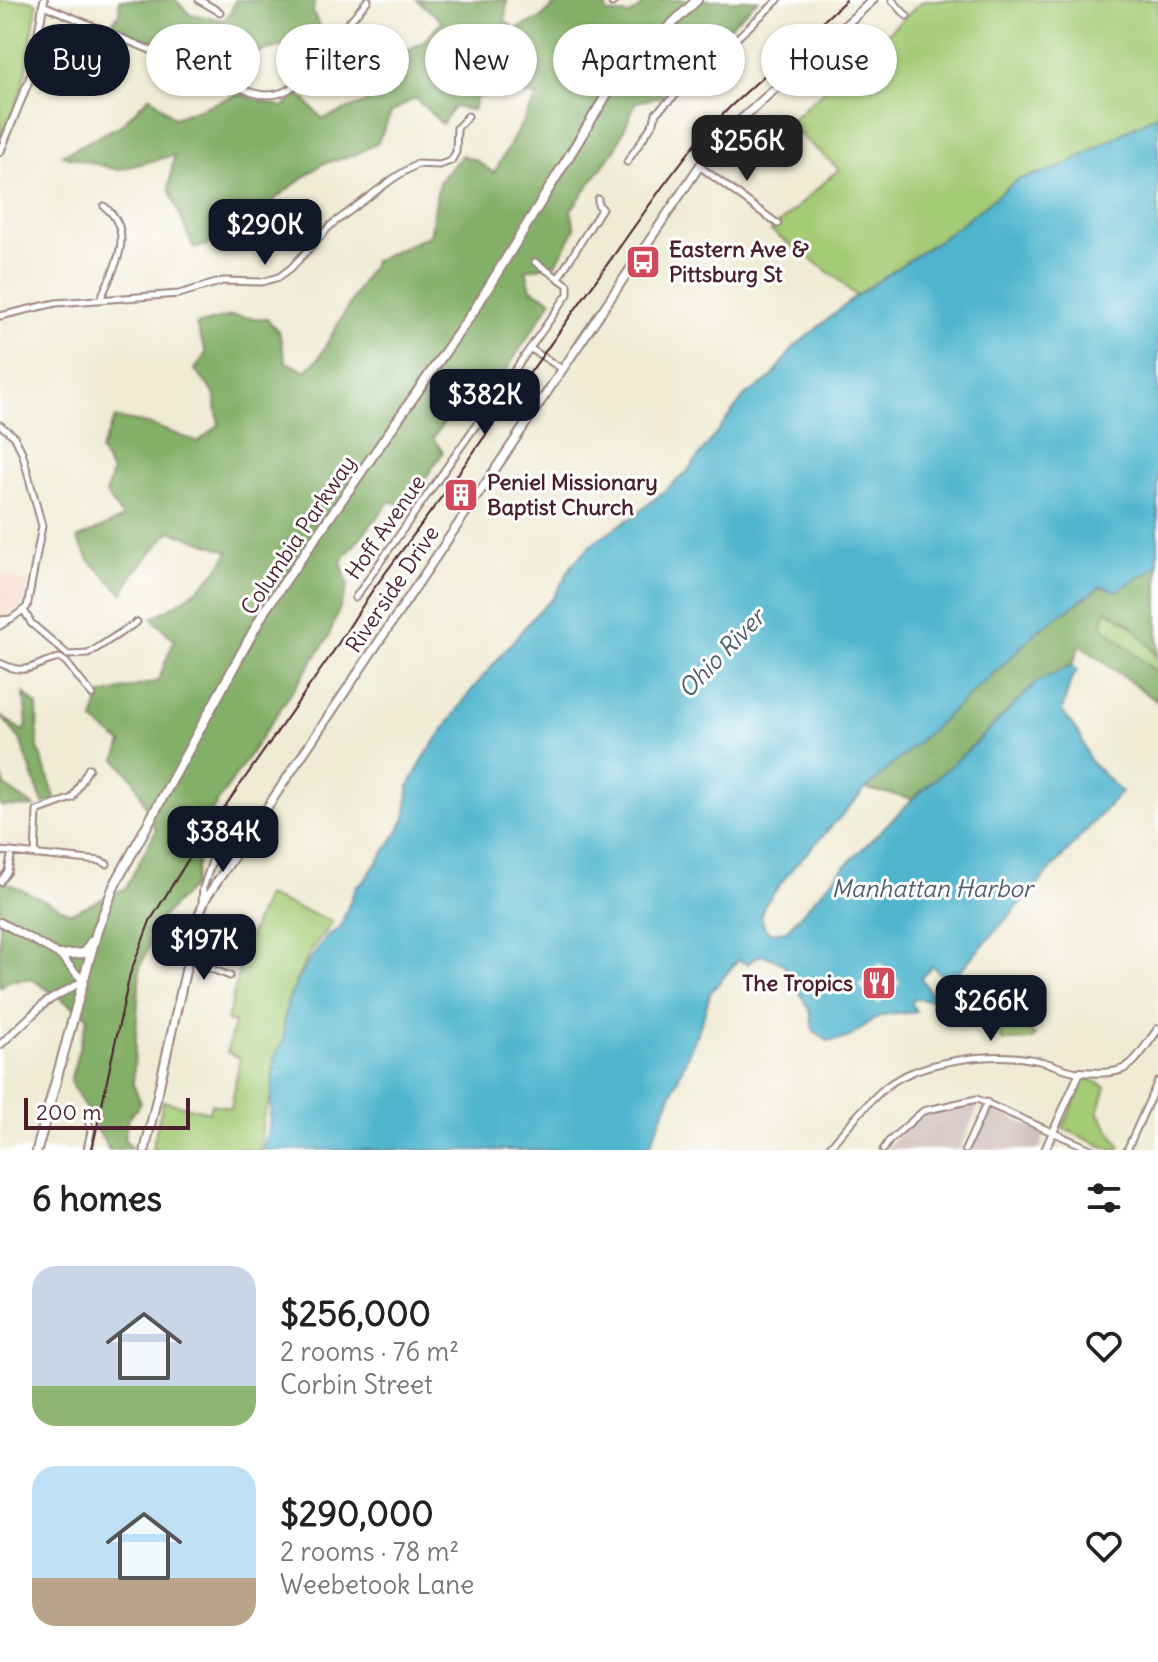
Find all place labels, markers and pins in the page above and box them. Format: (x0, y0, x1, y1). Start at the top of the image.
pin: $256K (691, 115, 803, 183)
pin: $290K (209, 199, 321, 267)
place label: Eastern Ave & Pittsburg St (669, 235, 809, 288)
bus stop icon: Eastern Ave & Pittsburg St (624, 243, 662, 281)
pin: $382K (429, 369, 541, 437)
place label: Peniel Missionary Baptist Church (487, 468, 658, 521)
building icon: Peniel Missionary Baptist Church (442, 476, 480, 514)
pin: $384K (167, 806, 279, 874)
pin: $197K (148, 914, 260, 982)
restaurant icon: The Tropics (860, 964, 898, 1002)
place label: The Tropics (742, 969, 853, 997)
pin: $266K (935, 975, 1047, 1043)

